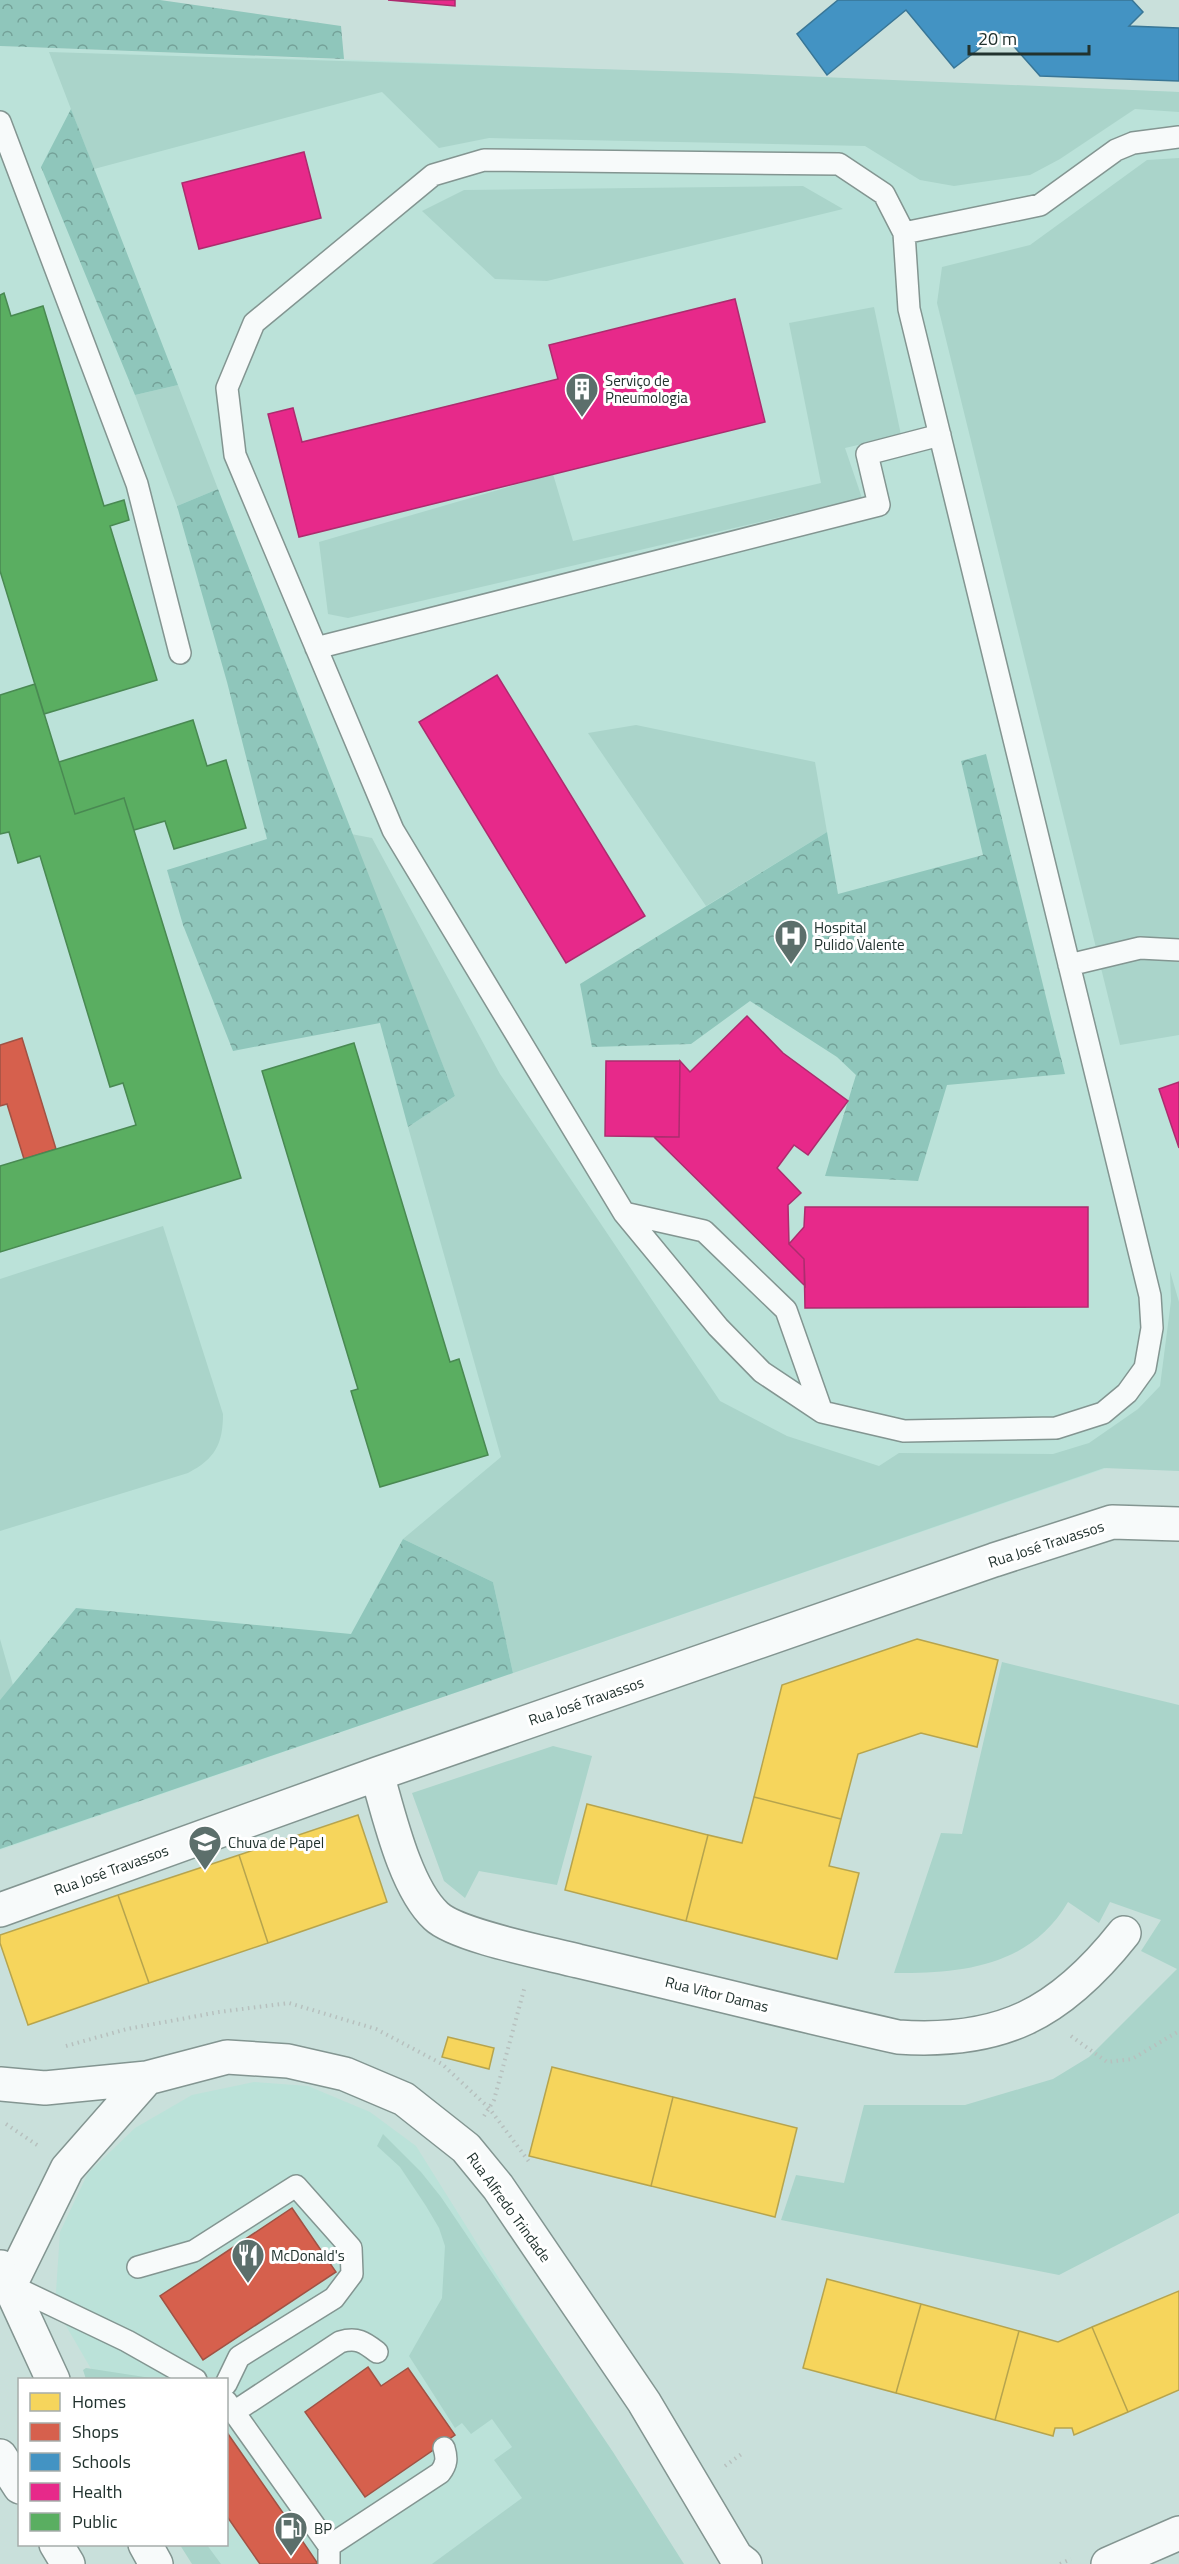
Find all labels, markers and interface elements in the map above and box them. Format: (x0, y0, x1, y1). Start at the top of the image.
scale bar (969, 18, 1089, 56)
text: 20 m (978, 25, 1017, 52)
place label: Serviço de Pneumologia (605, 369, 688, 409)
building icon: Serviço de Pneumologia (564, 371, 600, 418)
place label: Hospital Pulido Valente (814, 916, 905, 956)
hospital icon: Hospital Pulido Valente (773, 918, 809, 965)
street label: Rua José Travassos (985, 1514, 1107, 1574)
street label: Rua José Travassos (525, 1670, 647, 1732)
school or university icon: Chuva de Papel (187, 1824, 223, 1871)
place label: Chuva de Papel (228, 1831, 324, 1854)
street label: Rua José Travassos (50, 1839, 172, 1901)
street label: Rua Vítor Damas (663, 1970, 771, 2018)
street label: Rua Alfredo Trindade (461, 2147, 557, 2267)
restaurant icon: McDonald's (230, 2237, 266, 2284)
place label: McDonald's (271, 2244, 345, 2267)
legend (18, 2378, 228, 2546)
text: Homes (72, 2388, 126, 2415)
text: Shops (72, 2418, 119, 2445)
text: Schools (72, 2448, 131, 2475)
text: Health (72, 2478, 122, 2505)
text: Public (72, 2508, 118, 2535)
fuel station icon: BP (273, 2510, 309, 2557)
place label: BP (314, 2517, 332, 2540)

